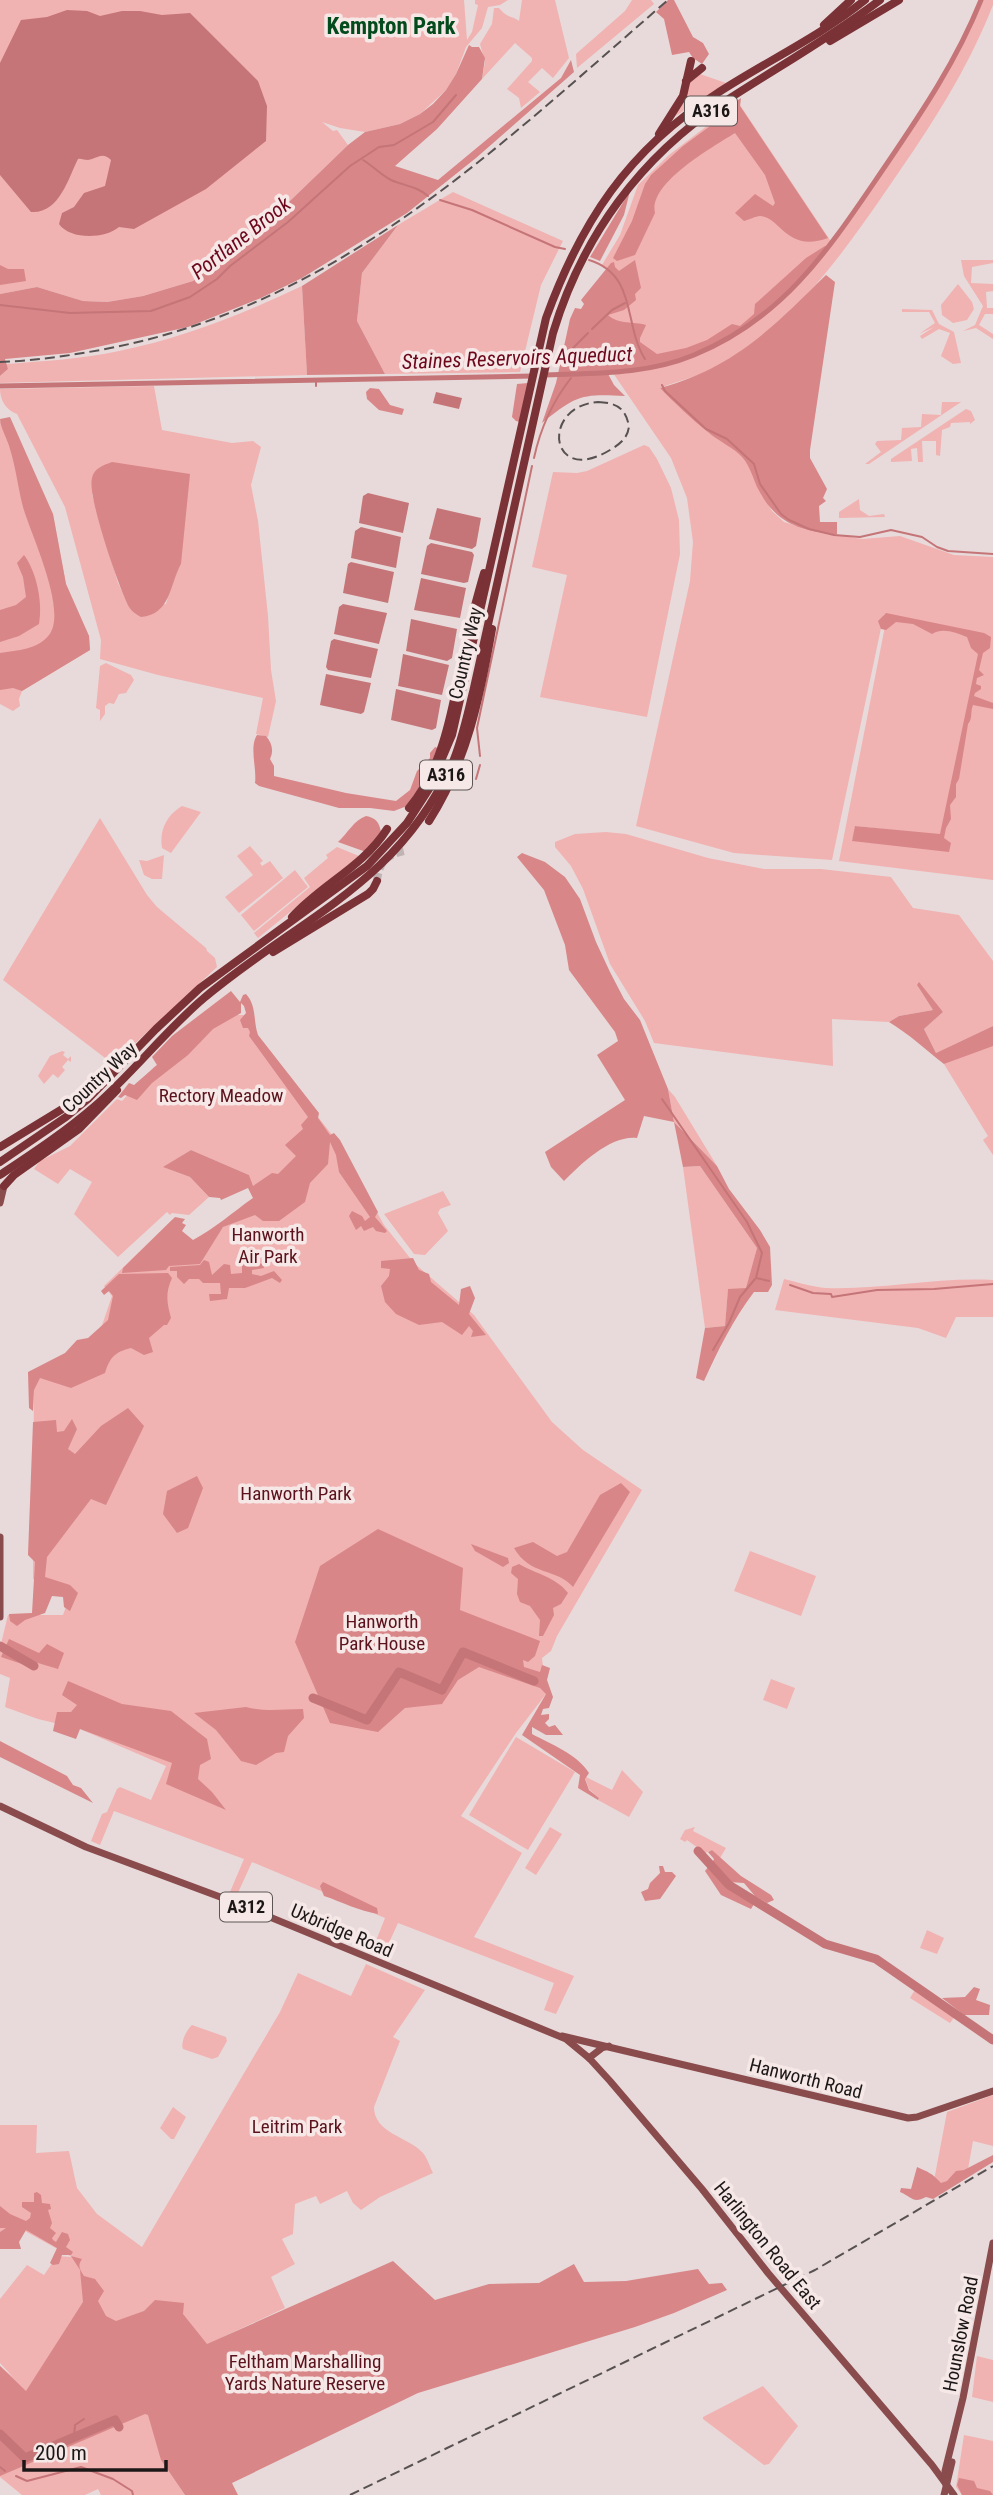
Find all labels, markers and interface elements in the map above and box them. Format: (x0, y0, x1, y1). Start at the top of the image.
district label: Kempton Park (326, 13, 457, 40)
road number: A316 (685, 96, 737, 126)
water label: Portlane Brook (187, 191, 296, 284)
water label: Staines Reservoirs Aqueduct (401, 342, 634, 374)
street label: Country Way (444, 605, 487, 701)
road number: A316 (420, 760, 472, 790)
street label: Country Way (57, 1037, 141, 1118)
park label: Rectory Meadow (159, 1084, 283, 1107)
park label: Hanworth Air Park (231, 1223, 305, 1268)
park label: Hanworth Park (240, 1482, 352, 1505)
park label: Hanworth Park House (339, 1610, 425, 1655)
road number: A312 (220, 1893, 272, 1922)
street label: Uxbridge Road (287, 1899, 396, 1962)
street label: Hanworth Road (747, 2053, 865, 2104)
park label: Leitrim Park (252, 2115, 343, 2138)
street label: Harlington Road East (709, 2177, 826, 2314)
street label: Hounslow Road (938, 2274, 983, 2394)
park label: Feltham Marshalling Yards Nature Reserve (225, 2350, 385, 2395)
scale bar (24, 2428, 166, 2472)
text: 200 m (35, 2441, 87, 2465)

